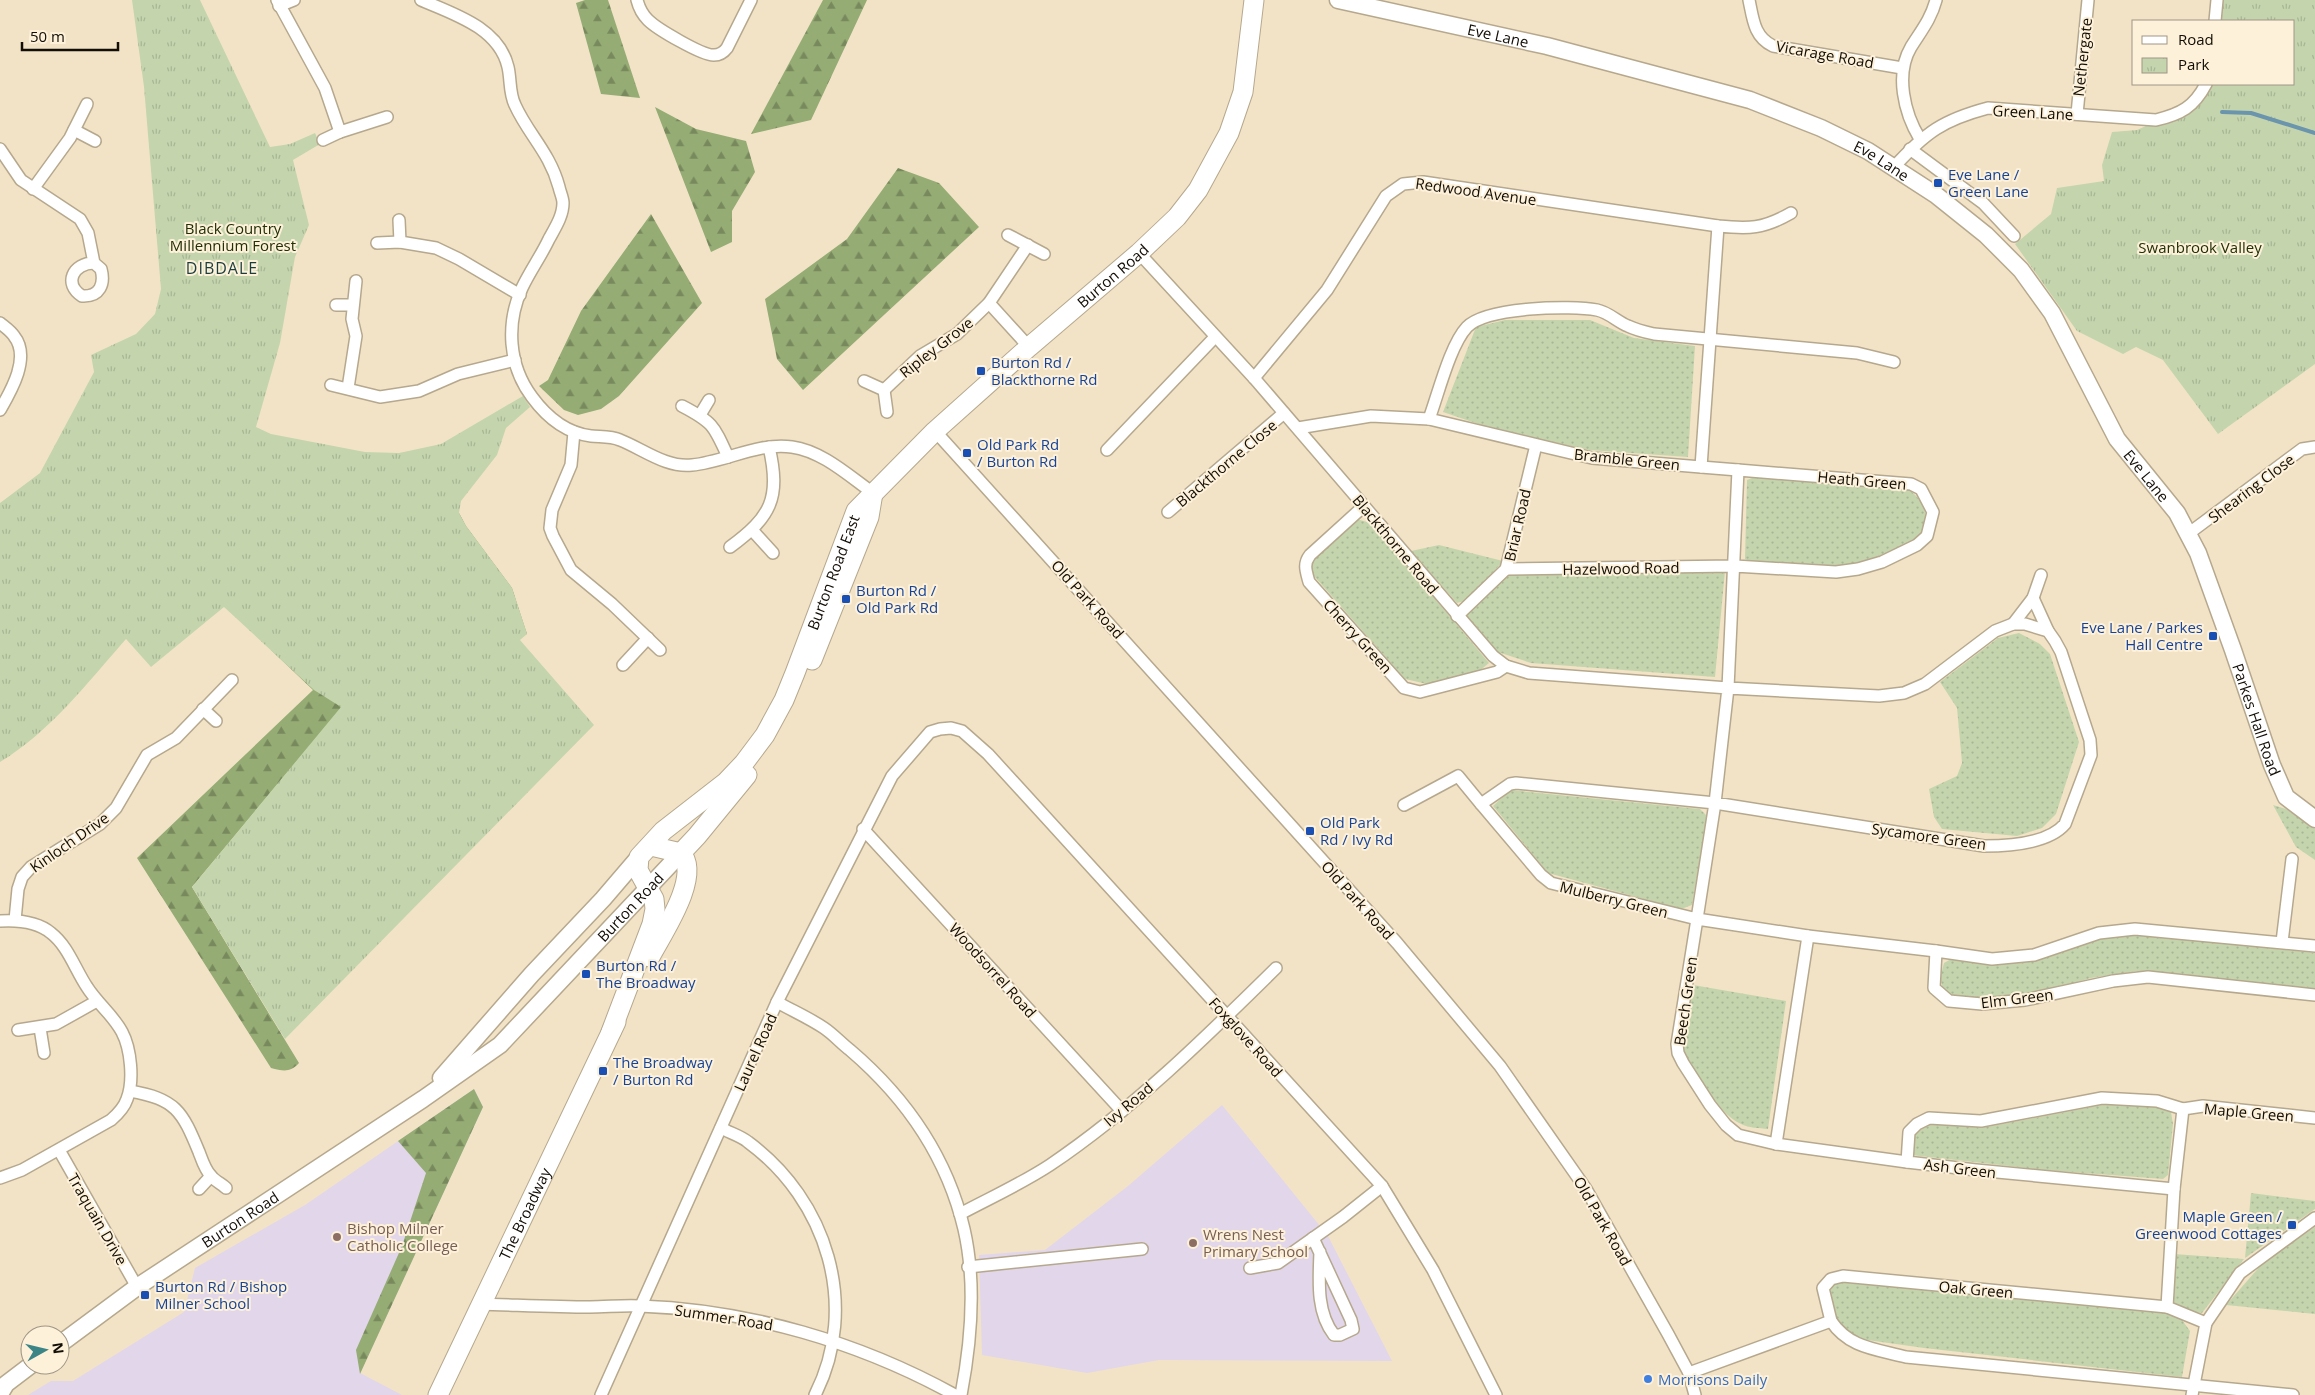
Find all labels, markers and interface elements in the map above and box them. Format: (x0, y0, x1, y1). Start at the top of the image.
street label: Nethergate (2068, 17, 2096, 97)
street label: Eve Lane (1466, 19, 1531, 52)
scale bar (22, 20, 119, 52)
legend (2132, 20, 2295, 85)
text: 50 m (30, 26, 65, 46)
text: Road (2178, 29, 2214, 49)
street label: Vicarage Road (1775, 36, 1875, 72)
text: Park (2178, 54, 2209, 74)
street label: Green Lane (1992, 100, 2074, 124)
street label: Eve Lane (1850, 136, 1913, 185)
place label: Eve Lane / Green Lane (1948, 164, 2029, 201)
street label: Redwood Avenue (1414, 173, 1538, 209)
marker: Eve Lane / Green Lane (1932, 177, 1944, 189)
park label: Black Country Millennium Forest (170, 218, 296, 255)
park label: Swanbrook Valley (2138, 237, 2262, 257)
street label: Burton Road (1073, 239, 1153, 312)
district label: DIBDALE (186, 257, 258, 279)
street label: Ripley Grove (895, 312, 977, 382)
place label: Burton Rd / Blackthorne Rd (991, 352, 1098, 389)
marker: Burton Rd / Blackthorne Rd (975, 365, 987, 377)
street label: Blackthorne Close (1171, 415, 1281, 511)
place label: Old Park Rd / Burton Rd (977, 434, 1059, 471)
street label: Bramble Green (1573, 443, 1681, 475)
street label: Eve Lane (2119, 445, 2174, 506)
marker: Old Park Rd / Burton Rd (961, 447, 973, 459)
street label: Shearing Close (2204, 449, 2298, 527)
street label: Heath Green (1817, 466, 1907, 494)
street label: Briar Road (1499, 487, 1535, 563)
street label: Blackthorne Road (1349, 490, 1443, 598)
street label: Burton Road East (802, 512, 864, 633)
street label: Old Park Road (1047, 555, 1129, 643)
street label: Hazelwood Road (1562, 557, 1680, 579)
place label: Burton Rd / Old Park Rd (856, 580, 938, 617)
marker: Burton Rd / Old Park Rd (840, 593, 852, 605)
street label: Cherry Green (1319, 594, 1397, 678)
place label: Eve Lane / Parkes Hall Centre (2081, 617, 2203, 654)
marker: Eve Lane / Parkes Hall Centre (2207, 630, 2219, 642)
street label: Parkes Hall Road (2228, 661, 2285, 779)
street label: Kinloch Drive (26, 807, 112, 877)
place label: Old Park Rd / Ivy Rd (1320, 812, 1393, 849)
street label: Sycamore Green (1870, 818, 1988, 854)
marker: Old Park Rd / Ivy Rd (1304, 825, 1316, 837)
street label: Old Park Road (1317, 856, 1399, 944)
street label: Burton Road (593, 868, 668, 946)
street label: Mulberry Green (1558, 876, 1670, 922)
street label: Woodsorrel Road (945, 918, 1041, 1022)
place label: Burton Rd / The Broadway (596, 955, 696, 992)
street label: Beech Green (1669, 955, 1701, 1047)
marker: Burton Rd / The Broadway (580, 968, 592, 980)
street label: Elm Green (1980, 984, 2054, 1012)
street label: Foxglove Road (1205, 993, 1287, 1081)
street label: Laurel Road (729, 1010, 781, 1094)
place label: The Broadway / Burton Rd (613, 1052, 713, 1089)
marker: The Broadway / Burton Rd (597, 1065, 609, 1077)
street label: Ivy Road (1099, 1077, 1157, 1131)
street label: Maple Green (2203, 1098, 2295, 1126)
street label: Ash Green (1923, 1154, 1997, 1182)
street label: The Broadway (494, 1164, 555, 1263)
street label: Traquain Drive (64, 1169, 132, 1269)
street label: Old Park Road (1569, 1173, 1637, 1269)
street label: Burton Road (198, 1187, 282, 1252)
place label: Maple Green / Greenwood Cottages (2135, 1206, 2282, 1243)
place label: Bishop Milner Catholic College (347, 1218, 458, 1255)
marker: Maple Green / Greenwood Cottages (2286, 1219, 2298, 1231)
place label: Wrens Nest Primary School (1203, 1224, 1308, 1261)
marker: Bishop Milner Catholic College (331, 1231, 343, 1243)
marker: Wrens Nest Primary School (1187, 1237, 1199, 1249)
place label: Burton Rd / Bishop Milner School (155, 1276, 287, 1313)
street label: Oak Green (1938, 1276, 2014, 1302)
marker: Burton Rd / Bishop Milner School (139, 1289, 151, 1301)
street label: Summer Road (673, 1299, 775, 1335)
north arrow (20, 1325, 70, 1375)
text: N (48, 1341, 69, 1355)
place label: Morrisons Daily (1658, 1369, 1768, 1389)
marker: Morrisons Daily (1642, 1373, 1654, 1385)

